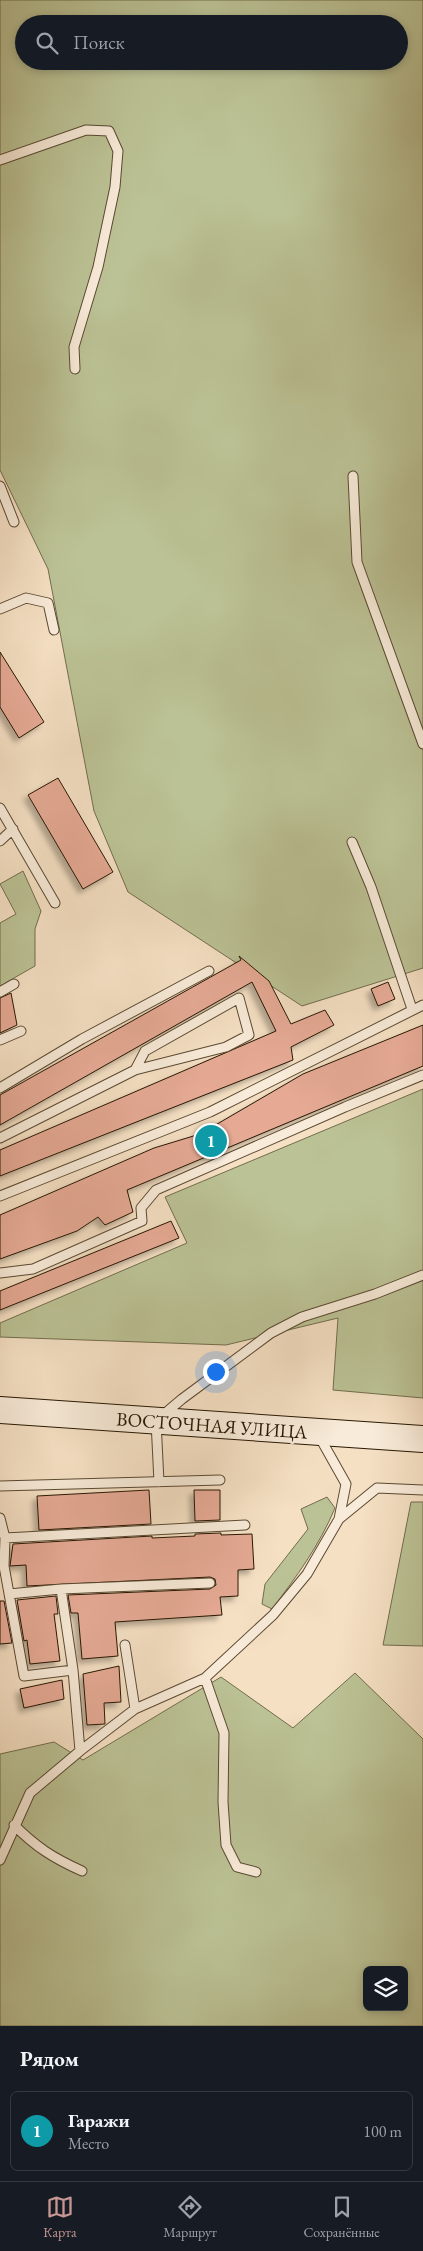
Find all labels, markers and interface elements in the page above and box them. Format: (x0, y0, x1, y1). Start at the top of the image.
search box (15, 15, 408, 70)
icon: search (33, 29, 61, 57)
text: Поиск (73, 30, 125, 55)
pin: 1 (195, 1122, 227, 1160)
your location (203, 1359, 229, 1385)
street label: ВОСТОЧНАЯ УЛИЦА (116, 1406, 309, 1445)
map controls (363, 1966, 408, 2011)
button: layers (363, 1966, 408, 2011)
text: Рядом (20, 2045, 79, 2072)
text: Гаражи (68, 2108, 130, 2133)
text: 1 (33, 2121, 41, 2142)
text: 100 m (363, 2121, 402, 2142)
text: Место (68, 2133, 109, 2154)
tab: Карта (43, 2193, 77, 2241)
tab: Маршрут (163, 2193, 217, 2241)
tab: Сохранённые (303, 2193, 380, 2241)

